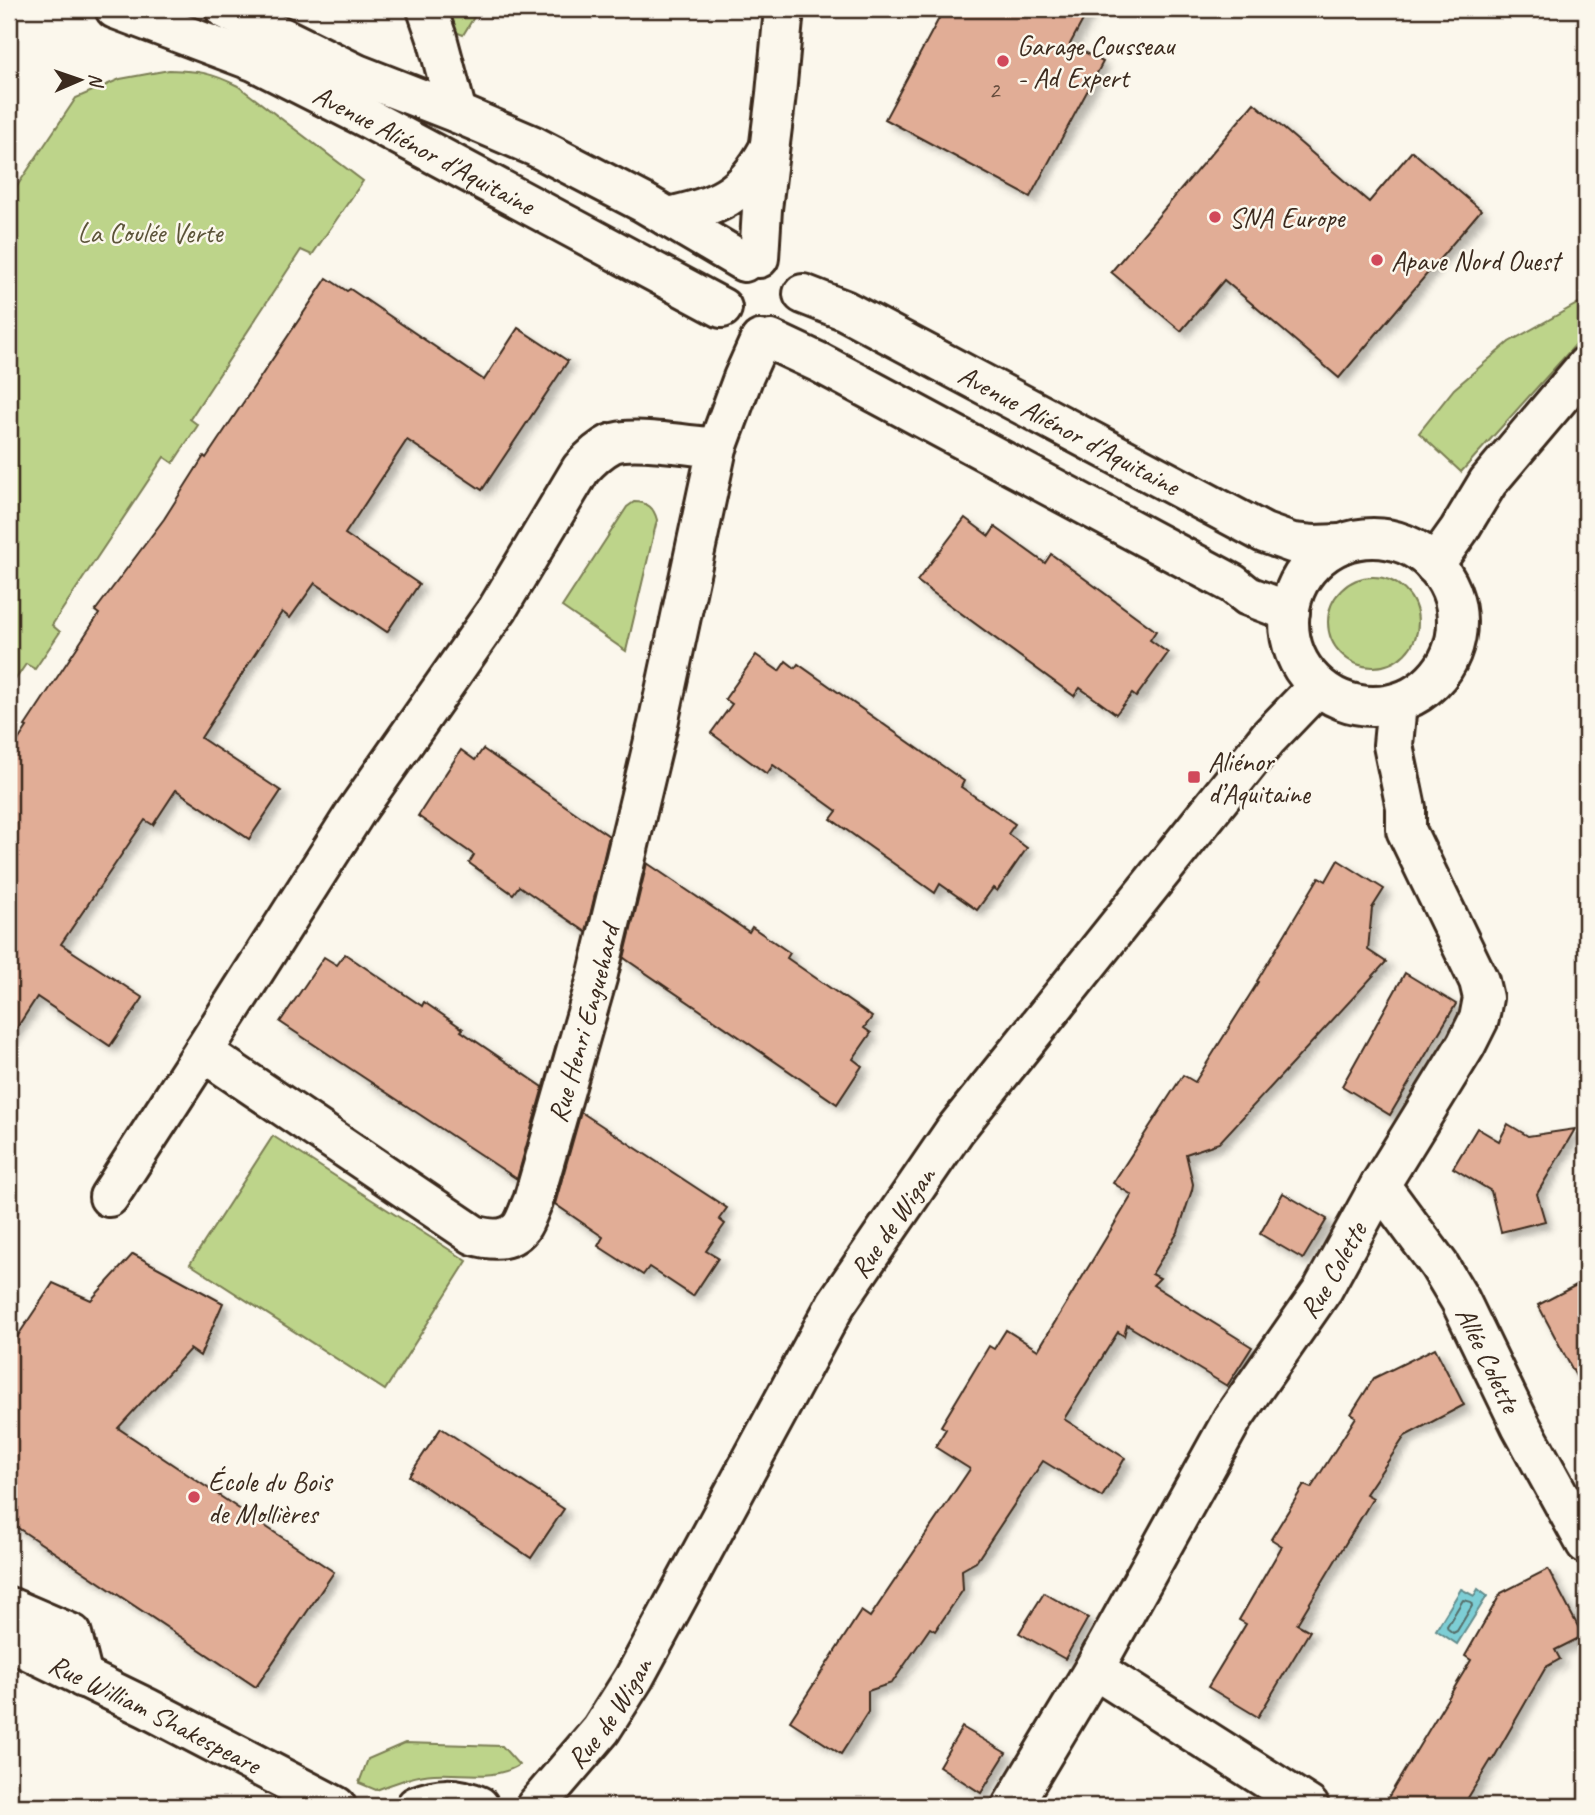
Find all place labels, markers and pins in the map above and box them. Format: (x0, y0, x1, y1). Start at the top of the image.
place label: Garage Cousseau - Ad Expert (1017, 28, 1176, 95)
marker: Garage Cousseau - Ad Expert (995, 53, 1011, 69)
place label: SNA Europe (1229, 200, 1346, 235)
marker: SNA Europe (1207, 209, 1223, 225)
place label: Apave Nord Ouest (1391, 243, 1563, 278)
marker: Apave Nord Ouest (1369, 252, 1385, 268)
place label: Aliénor d’Aquitaine (1208, 744, 1312, 811)
marker: Aliénor d’Aquitaine (1186, 769, 1202, 785)
place label: École du Bois de Mollières (208, 1464, 334, 1531)
marker: École du Bois de Mollières (186, 1489, 202, 1505)

